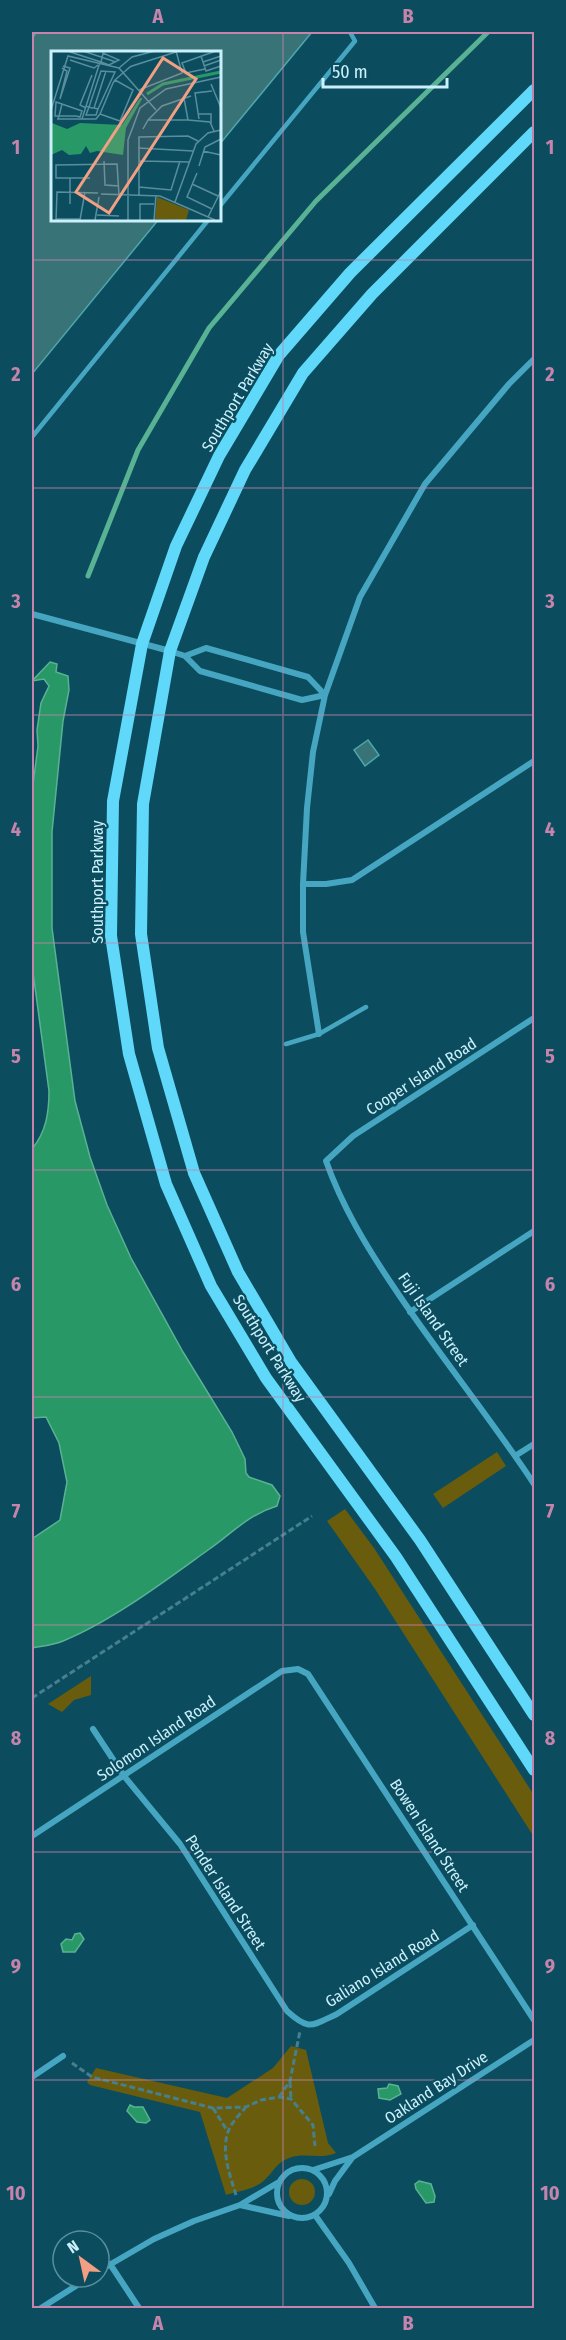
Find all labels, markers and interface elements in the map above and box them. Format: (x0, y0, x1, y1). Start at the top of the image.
text: A (152, 4, 165, 28)
text: B (402, 4, 414, 28)
inset map (51, 51, 220, 220)
scale bar (323, 51, 448, 89)
text: 50 m (332, 61, 368, 83)
text: 1 (12, 135, 20, 159)
text: 1 (546, 135, 554, 159)
street label: Southport Parkway (198, 339, 278, 455)
text: 2 (10, 362, 21, 386)
text: 2 (544, 362, 555, 386)
text: 3 (10, 589, 21, 613)
text: 3 (544, 589, 555, 613)
text: 4 (11, 817, 21, 841)
text: 4 (545, 817, 555, 841)
street label: Southport Parkway (88, 819, 107, 944)
street label: Cooper Island Road (363, 1034, 480, 1119)
text: 5 (11, 1044, 21, 1068)
text: 5 (545, 1044, 555, 1068)
street label: Fuji Island Street (394, 1269, 473, 1370)
text: 6 (11, 1272, 21, 1296)
text: 6 (545, 1272, 555, 1296)
street label: Southport Parkway (229, 1291, 311, 1406)
text: 7 (12, 1499, 21, 1523)
text: 7 (546, 1499, 555, 1523)
street label: Solomon Island Road (93, 1692, 219, 1785)
text: 8 (11, 1726, 22, 1750)
text: 8 (545, 1726, 556, 1750)
street label: Bowen Island Street (386, 1775, 474, 1896)
street label: Pender Island Street (181, 1831, 270, 1954)
street label: Galiano Island Road (322, 1926, 443, 2011)
text: 9 (11, 1954, 21, 1978)
text: 9 (545, 1954, 555, 1978)
street label: Oakland Bay Drive (381, 2047, 491, 2128)
text: 10 (6, 2181, 26, 2205)
text: 10 (540, 2181, 560, 2205)
north arrow (51, 2229, 111, 2289)
text: N (64, 2236, 82, 2257)
text: A (152, 2311, 165, 2335)
text: B (402, 2311, 414, 2335)

